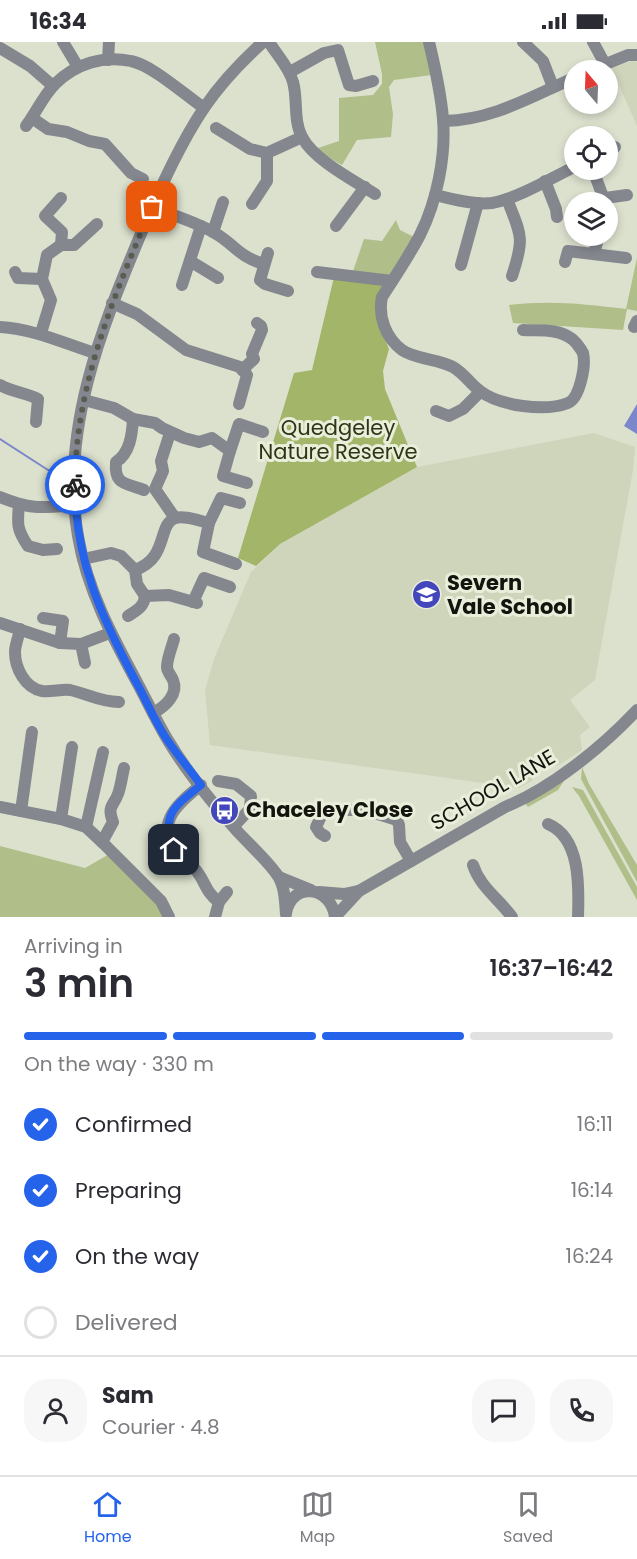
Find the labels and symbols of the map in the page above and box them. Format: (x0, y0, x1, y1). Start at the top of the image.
north arrow (564, 60, 618, 114)
pin (126, 181, 177, 232)
park label: Quedgeley Nature Reserve (259, 413, 417, 466)
courier (45, 455, 105, 515)
place label: Severn Vale School (447, 568, 573, 621)
school or university icon: Severn Vale School (410, 579, 442, 611)
street label: SCHOOL LANE (425, 742, 560, 837)
bus stop icon: Chaceley Close (209, 794, 241, 826)
place label: Chaceley Close (246, 795, 413, 824)
pin (148, 824, 199, 875)

